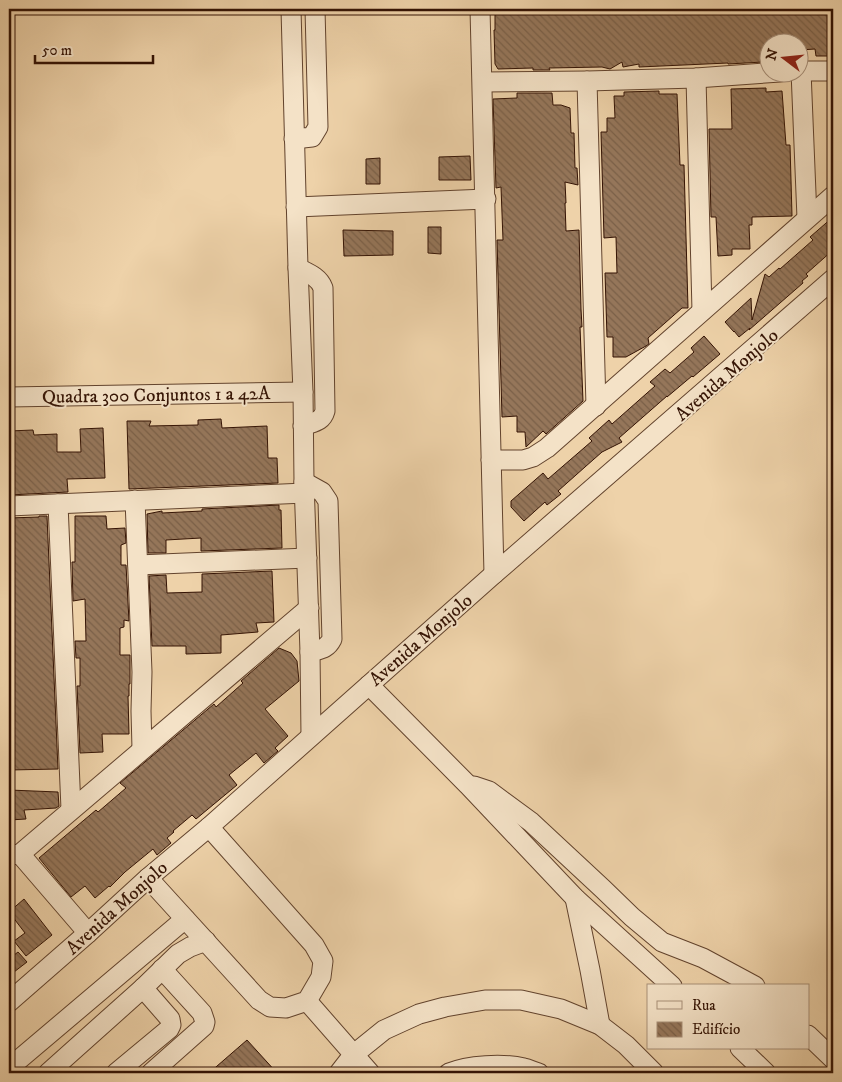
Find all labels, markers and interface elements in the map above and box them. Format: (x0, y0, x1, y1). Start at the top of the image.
scale bar (35, 32, 152, 64)
north arrow (760, 32, 810, 82)
text: 50 m (42, 41, 72, 60)
text: N (762, 46, 783, 63)
street label: Avenida Monjolo (671, 324, 783, 426)
street label: Quadra 300 Conjuntos 1 a 42A (42, 382, 271, 409)
street label: Avenida Monjolo (365, 589, 477, 691)
street label: Avenida Monjolo (61, 856, 173, 960)
legend (647, 984, 810, 1050)
text: Rua (692, 996, 716, 1015)
text: Edifício (692, 1020, 740, 1039)

